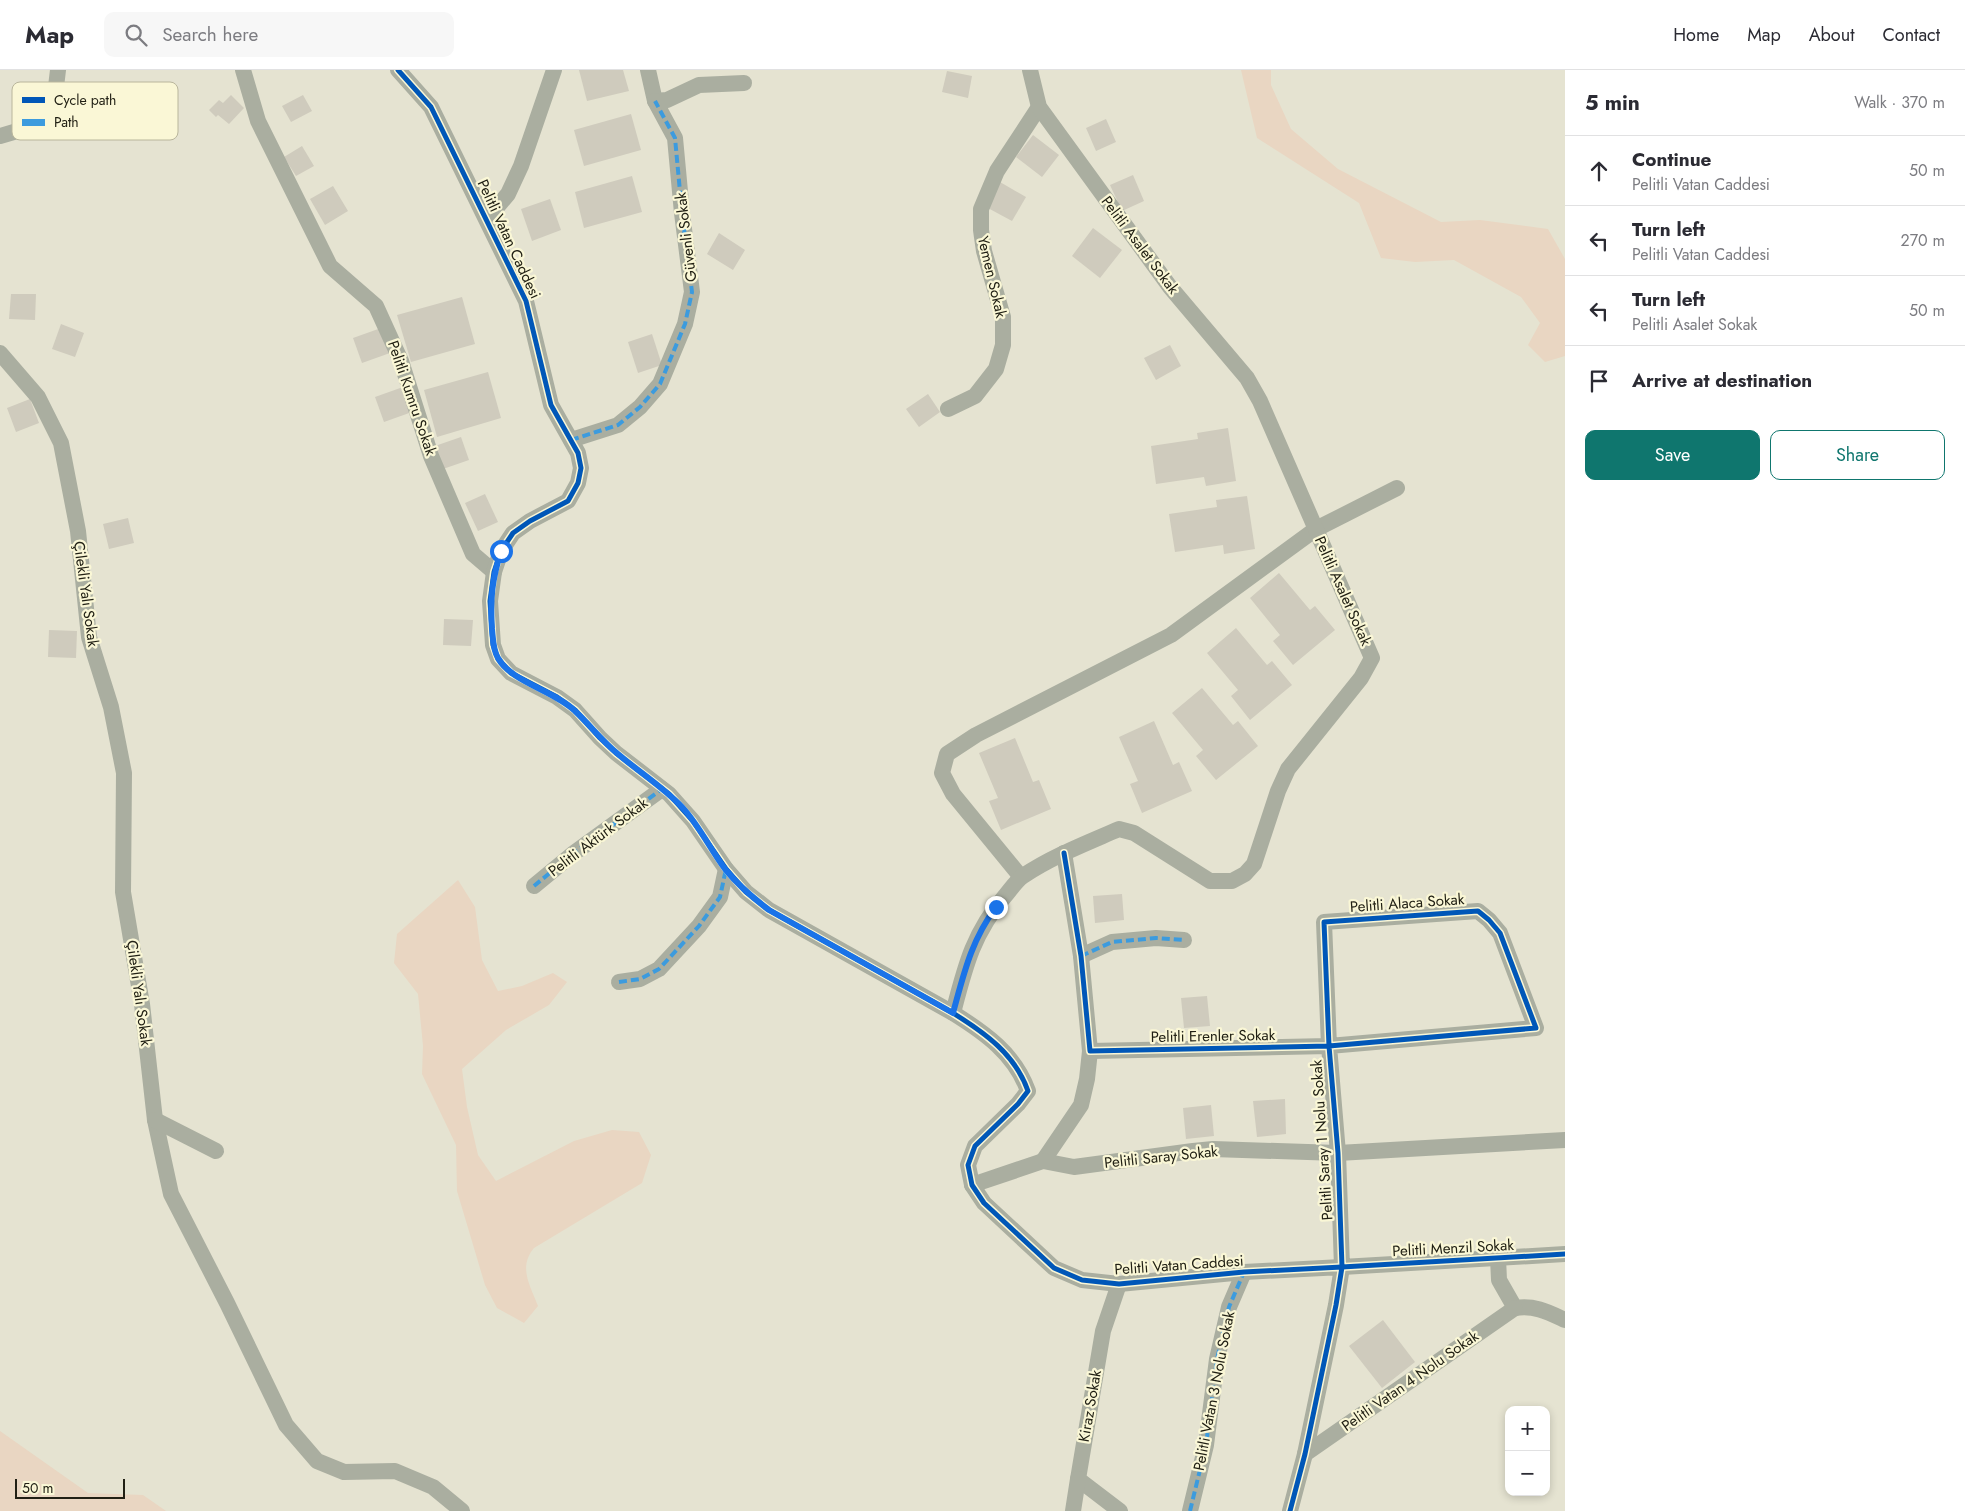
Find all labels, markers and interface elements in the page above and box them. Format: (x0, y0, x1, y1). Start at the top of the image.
search box (104, 12, 454, 57)
text: Map (25, 17, 74, 52)
icon: search (122, 21, 150, 49)
text: Search here (162, 21, 258, 48)
text: Home (1673, 22, 1719, 48)
text: Map (1747, 22, 1781, 48)
text: About (1809, 22, 1854, 48)
text: Contact (1882, 22, 1940, 48)
legend (12, 82, 178, 140)
text: 5 min (1585, 88, 1640, 118)
text: Cycle path (54, 90, 116, 110)
text: Walk · 370 m (1854, 91, 1945, 114)
text: Path (54, 112, 79, 132)
text: Continue (1632, 146, 1711, 173)
icon: ahead (1585, 157, 1613, 185)
text: 50 m (1909, 159, 1945, 182)
text: Pelitli Vatan Caddesi (1632, 173, 1770, 196)
street label: Pelitli Vatan Caddesi (472, 176, 546, 302)
street label: Güvenli Sokak (670, 191, 702, 283)
street label: Pelitli Asalet Sokak (1096, 191, 1184, 299)
text: Turn left (1632, 216, 1705, 243)
icon: left (1585, 227, 1613, 255)
text: 270 m (1901, 229, 1945, 252)
street label: Yemen Sokak (972, 234, 1012, 320)
text: Pelitli Vatan Caddesi (1632, 243, 1770, 266)
text: Turn left (1632, 286, 1705, 313)
icon: left (1585, 297, 1613, 325)
text: 50 m (1909, 299, 1945, 322)
text: Pelitli Asalet Sokak (1632, 313, 1757, 336)
street label: Pelitli Kumru Sokak (382, 338, 442, 459)
icon: arrive (1585, 367, 1613, 395)
text: Arrive at destination (1632, 367, 1812, 394)
button: Save (1585, 430, 1760, 480)
button: Share (1770, 430, 1945, 480)
street label: Pelitli Asalet Sokak (1309, 533, 1377, 650)
street label: Çilekli Yalı Sokak (68, 540, 104, 649)
route start (490, 540, 513, 563)
street label: Pelitli Aktürk Sokak (544, 792, 653, 882)
street label: Pelitli Alaca Sokak (1349, 888, 1465, 918)
route end (985, 896, 1008, 919)
street label: Çilekli Yalı Sokak (121, 939, 157, 1048)
street label: Pelitli Erenler Sokak (1150, 1024, 1276, 1048)
street label: Pelitli Saray 1 Nolu Sokak (1305, 1059, 1339, 1221)
street label: Pelitli Saray Sokak (1103, 1140, 1219, 1174)
street label: Pelitli Menzil Sokak (1392, 1234, 1515, 1262)
street label: Pelitli Vatan Caddesi (1114, 1250, 1244, 1280)
street label: Pelitli Vatan 3 Nolu Sokak (1188, 1309, 1240, 1473)
street label: Pelitli Vatan 4 Nolu Sokak (1337, 1325, 1483, 1437)
street label: Kiraz Sokak (1073, 1368, 1107, 1444)
map controls (1505, 1406, 1550, 1496)
button: + (1505, 1406, 1550, 1451)
button: − (1505, 1451, 1550, 1496)
scale bar (15, 1476, 125, 1499)
text: 50 m (22, 1478, 53, 1498)

